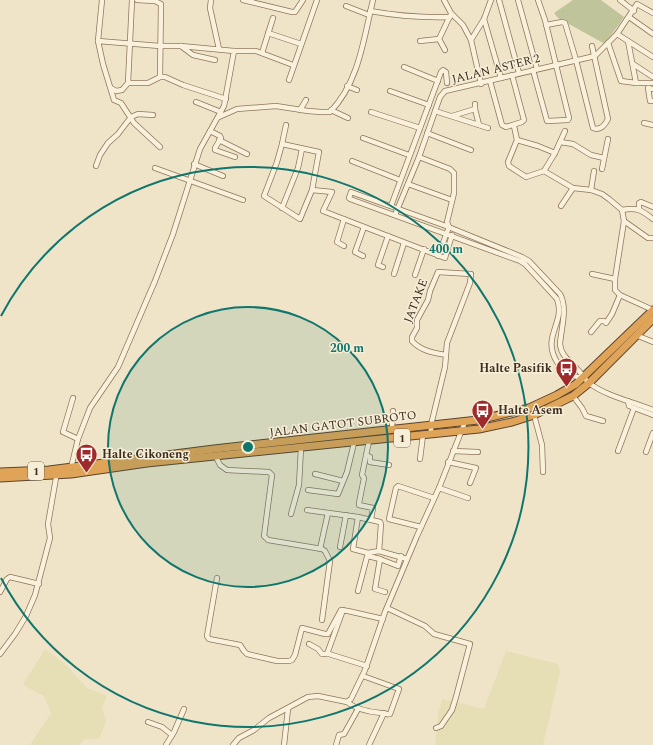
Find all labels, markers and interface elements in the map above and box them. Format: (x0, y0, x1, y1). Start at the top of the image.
street label: JALAN ASTER 2 (450, 49, 542, 89)
text: 400 m (429, 240, 463, 259)
street label: JATAKE (399, 276, 433, 326)
text: 200 m (330, 339, 364, 358)
bus stop icon: Halte Pasifik (554, 355, 580, 388)
place label: Halte Pasifik (479, 359, 553, 378)
bus stop icon: Halte Asem (469, 397, 495, 430)
place label: Halte Asem (498, 401, 563, 420)
street label: JALAN GATOT SUBROTO (268, 406, 418, 442)
road number: 1 (394, 429, 410, 447)
centre of rings (241, 440, 255, 454)
bus stop icon: Halte Cikoneng (73, 441, 99, 474)
place label: Halte Cikoneng (102, 445, 189, 464)
road number: 1 (28, 462, 44, 480)

